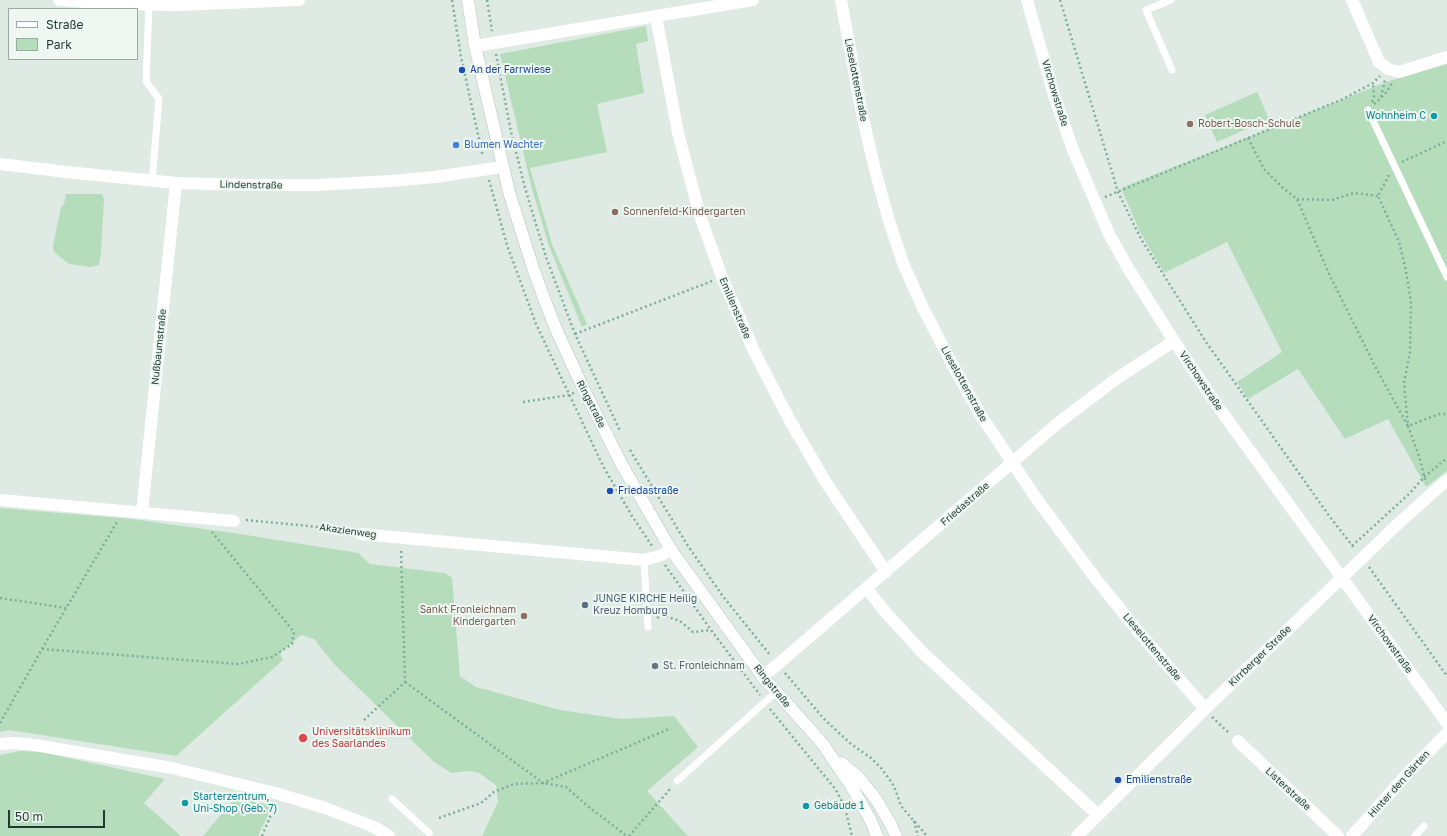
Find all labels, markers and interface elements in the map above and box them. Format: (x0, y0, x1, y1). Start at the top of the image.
legend (8, 8, 138, 60)
text: Straße (46, 17, 84, 32)
text: Park (46, 37, 72, 52)
street label: Lieselottenstraße (842, 37, 870, 123)
street label: Virchowstraße (1039, 58, 1071, 128)
place label: An der Farrwiese (470, 64, 551, 76)
marker: An der Farrwiese (457, 65, 467, 75)
place label: Wohnheim C (1366, 110, 1426, 122)
marker: Wohnheim C (1429, 111, 1439, 121)
place label: Robert-Bosch-Schule (1198, 118, 1301, 130)
marker: Robert-Bosch-Schule (1185, 119, 1195, 129)
place label: Blumen Wachter (464, 139, 543, 151)
marker: Blumen Wachter (451, 140, 461, 150)
street label: Lindenstraße (219, 178, 283, 192)
place label: Sonnenfeld-Kindergarten (623, 206, 745, 218)
marker: Sonnenfeld-Kindergarten (610, 207, 620, 217)
street label: Emilienstraße (717, 275, 753, 341)
street label: Nußbaumstraße (149, 308, 169, 386)
street label: Lieselottenstraße (938, 344, 990, 424)
street label: Virchowstraße (1177, 349, 1225, 413)
street label: Ringstraße (574, 378, 608, 430)
street label: Friedastraße (938, 480, 992, 528)
place label: Friedastraße (618, 485, 678, 497)
marker: Friedastraße (605, 486, 615, 496)
street label: Akazienweg (319, 521, 377, 541)
place label: JUNGE KIRCHE Heilig Kreuz Homburg (593, 593, 697, 616)
marker: JUNGE KIRCHE Heilig Kreuz Homburg (580, 600, 590, 610)
place label: Sankt Fronleichnam Kindergarten (420, 604, 516, 628)
marker: Sankt Fronleichnam Kindergarten (519, 611, 529, 621)
street label: Lieselottenstraße (1120, 611, 1184, 683)
street label: Virchowstraße (1365, 613, 1415, 675)
street label: Kirrberger Straße (1226, 623, 1294, 689)
place label: St. Fronleichnam (663, 660, 745, 672)
marker: St. Fronleichnam (650, 661, 660, 671)
street label: Ringstraße (751, 662, 793, 710)
place label: Universitätsklinikum des Saarlandes (312, 726, 411, 750)
marker: Universitätsklinikum des Saarlandes (297, 732, 309, 744)
street label: Hinter den Gärten (1366, 748, 1432, 820)
street label: Listerstraße (1263, 765, 1313, 813)
place label: Emilienstraße (1126, 774, 1192, 786)
marker: Emilienstraße (1113, 775, 1123, 785)
place label: Starterzentrum, Uni-Shop (Geb. 7) (193, 791, 277, 814)
marker: Starterzentrum, Uni-Shop (Geb. 7) (180, 798, 190, 808)
place label: Gebäude 1 (814, 800, 864, 812)
marker: Gebäude 1 (801, 801, 811, 811)
scale bar (10, 802, 107, 828)
text: 50 m (15, 809, 43, 824)

